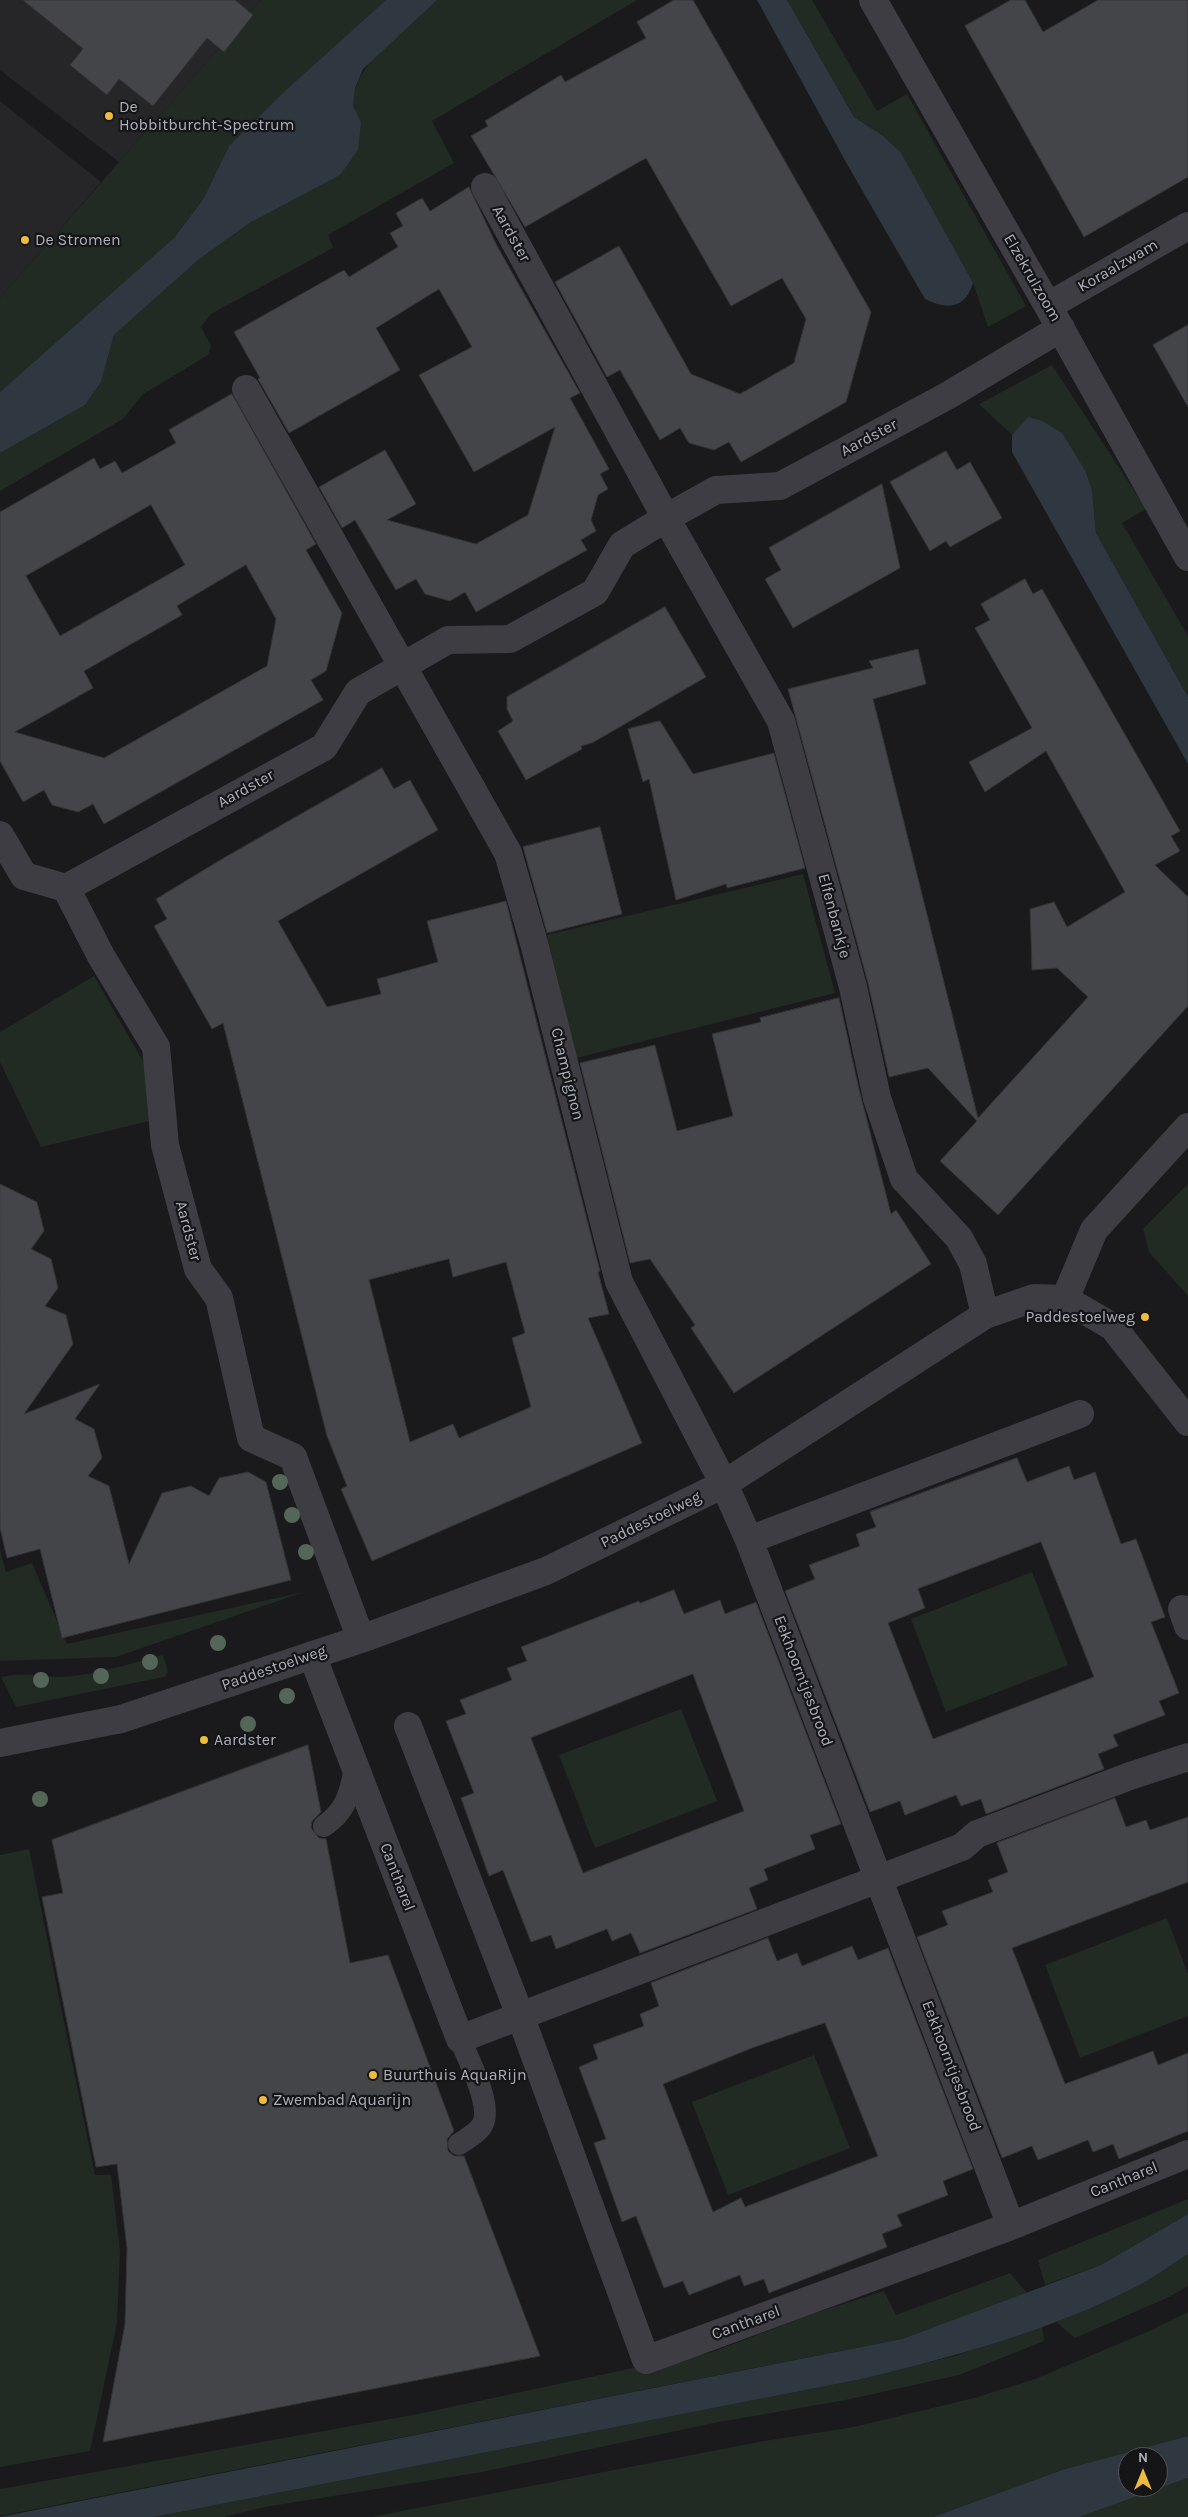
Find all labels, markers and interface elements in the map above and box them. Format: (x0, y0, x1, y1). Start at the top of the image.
place label: De Hobbitburcht-Spectrum (119, 97, 295, 135)
marker: De Hobbitburcht-Spectrum (103, 110, 115, 122)
street label: Aardster (488, 202, 534, 266)
place label: De Stromen (35, 230, 121, 250)
street label: Elzekrulzoom (999, 231, 1065, 325)
marker: De Stromen (19, 234, 31, 246)
street label: Koraalzwam (1075, 235, 1161, 297)
street label: Aardster (837, 415, 901, 461)
street label: Aardster (214, 766, 278, 812)
street label: Elfenbankje (813, 872, 855, 960)
street label: Champignon (546, 1026, 588, 1122)
street label: Aardster (171, 1199, 205, 1263)
place label: Paddestoelweg (1025, 1307, 1135, 1327)
marker: Paddestoelweg (1139, 1311, 1151, 1323)
street label: Paddestoelweg (598, 1487, 704, 1553)
street label: Eekhoorntjesbrood (769, 1613, 837, 1749)
street label: Paddestoelweg (219, 1641, 329, 1695)
place label: Aardster (214, 1730, 276, 1750)
marker: Aardster (198, 1734, 210, 1746)
street label: Cantharel (375, 1840, 419, 1914)
street label: Eekhoorntjesbrood (917, 1998, 985, 2134)
place label: Buurthuis AquaRijn (383, 2065, 527, 2085)
marker: Buurthuis AquaRijn (367, 2069, 379, 2081)
place label: Zwembad Aquarijn (273, 2090, 411, 2110)
marker: Zwembad Aquarijn (257, 2094, 269, 2106)
street label: Cantharel (1087, 2158, 1161, 2202)
street label: Cantharel (709, 2302, 783, 2344)
north arrow (1118, 2447, 1168, 2497)
text: N (1138, 2449, 1148, 2466)

